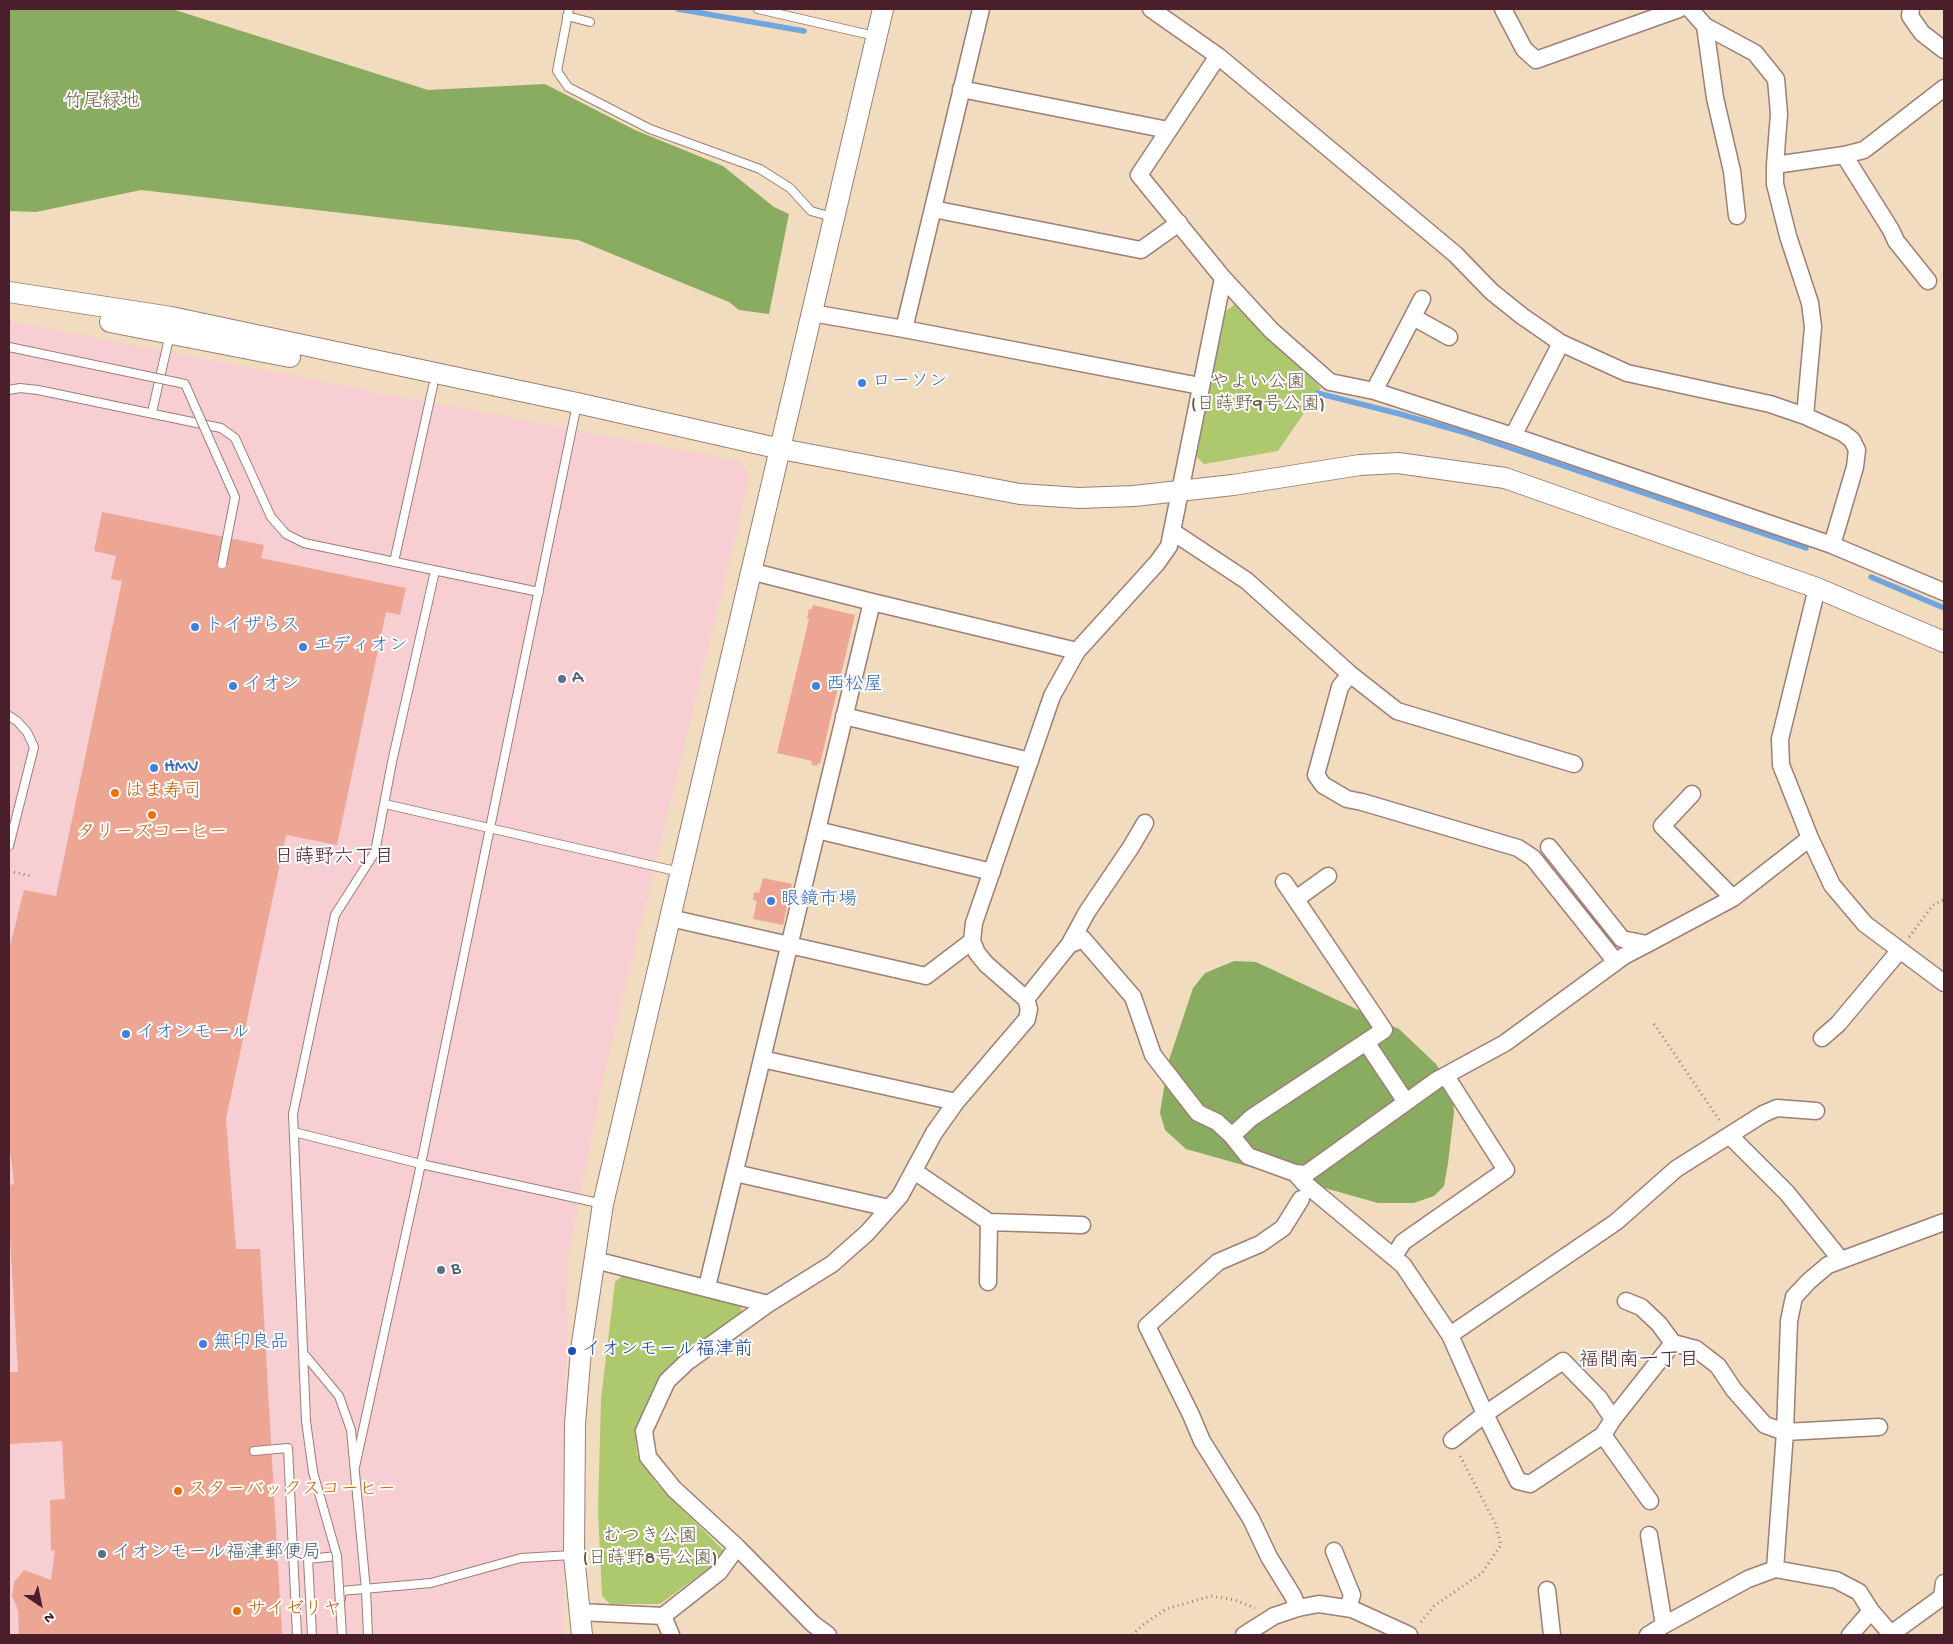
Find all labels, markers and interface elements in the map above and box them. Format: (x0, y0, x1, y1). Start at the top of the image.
park label: 竹尾緑地 (64, 92, 140, 114)
place label: ローソン (872, 372, 948, 394)
park label: やよい公園 (日蒔野9号公園) (1191, 373, 1325, 417)
marker: ローソン (856, 377, 868, 389)
place label: トイザらス (205, 616, 300, 638)
marker: トイザらス (189, 621, 201, 633)
place label: エディオン (313, 636, 408, 658)
marker: エディオン (297, 641, 309, 653)
place label: A (572, 668, 583, 690)
marker: A (556, 673, 568, 685)
place label: イオン (243, 675, 300, 697)
place label: 西松屋 (826, 675, 883, 697)
marker: イオン (227, 680, 239, 692)
marker: 西松屋 (810, 680, 822, 692)
place label: HMV (164, 757, 199, 779)
marker: HMV (148, 762, 160, 774)
place label: はま寿司 (125, 782, 201, 804)
marker: はま寿司 (109, 787, 121, 799)
marker: タリーズコーヒー (146, 809, 158, 821)
place label: タリーズコーヒー (77, 823, 227, 845)
district label: 日蒔野六丁目 (274, 847, 394, 871)
place label: 眼鏡市場 (781, 890, 857, 912)
marker: 眼鏡市場 (765, 895, 777, 907)
place label: イオンモール (136, 1023, 250, 1045)
marker: イオンモール (120, 1028, 132, 1040)
place label: B (451, 1259, 461, 1281)
marker: B (435, 1264, 447, 1276)
place label: 無印良品 (213, 1333, 289, 1355)
marker: 無印良品 (197, 1338, 209, 1350)
place label: イオンモール福津前 (582, 1340, 753, 1362)
marker: イオンモール福津前 (566, 1345, 578, 1357)
district label: 福間南一丁目 (1579, 1350, 1699, 1374)
place label: スターバックスコーヒー (188, 1480, 396, 1502)
marker: スターバックスコーヒー (172, 1485, 184, 1497)
park label: むつき公園 (日蒔野8号公園) (582, 1527, 718, 1571)
place label: イオンモール福津郵便局 (112, 1543, 321, 1565)
marker: イオンモール福津郵便局 (96, 1548, 108, 1560)
north arrow (15, 1579, 65, 1629)
place label: サイゼリヤ (247, 1600, 342, 1622)
marker: サイゼリヤ (231, 1605, 243, 1617)
text: N (40, 1607, 57, 1626)

